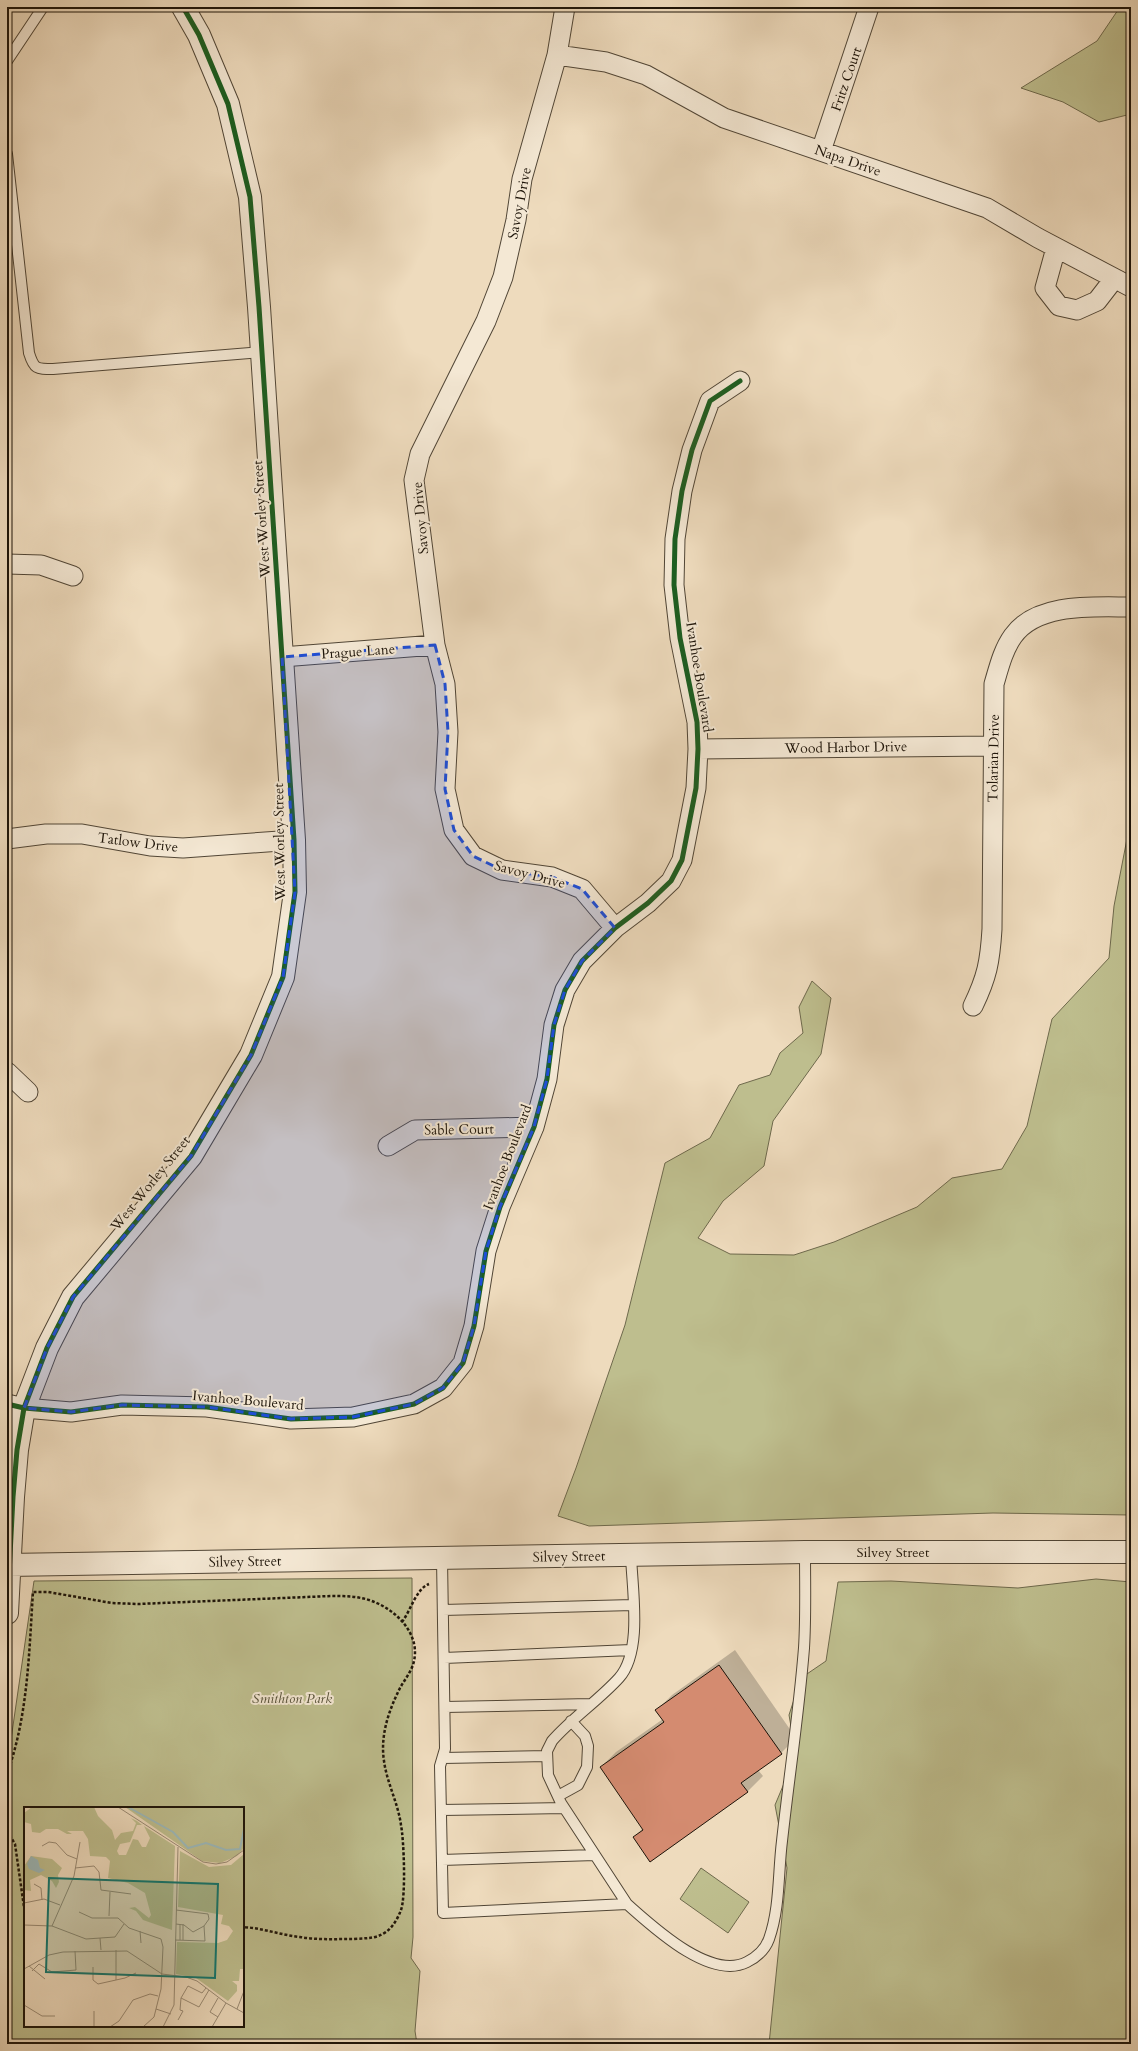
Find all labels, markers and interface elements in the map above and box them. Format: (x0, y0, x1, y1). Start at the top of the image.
street label: Fritz Court (827, 44, 867, 114)
street label: Napa Drive (812, 140, 884, 181)
street label: Savoy Drive (503, 166, 536, 241)
street label: West Worley Street (248, 459, 275, 579)
street label: Savoy Drive (408, 481, 433, 555)
street label: Ivanhoe Boulevard (681, 620, 718, 734)
street label: Prague Lane (321, 639, 396, 664)
street label: Tolarian Drive (983, 714, 1004, 802)
street label: Wood Harbor Drive (784, 737, 907, 758)
street label: West Worley Street (269, 782, 290, 902)
street label: Tatlow Drive (97, 828, 179, 857)
street label: Savoy Drive (492, 856, 567, 893)
street label: Ivanhoe Boulevard (479, 1101, 537, 1213)
street label: Sable Court (424, 1119, 495, 1140)
street label: West Worley Street (105, 1131, 195, 1236)
street label: Ivanhoe Boulevard (192, 1386, 305, 1415)
street label: Silvey Street (857, 1543, 930, 1562)
street label: Silvey Street (532, 1546, 606, 1567)
street label: Silvey Street (208, 1551, 282, 1572)
park label: Smithton Park (252, 1689, 332, 1708)
inset map (24, 1807, 244, 2027)

